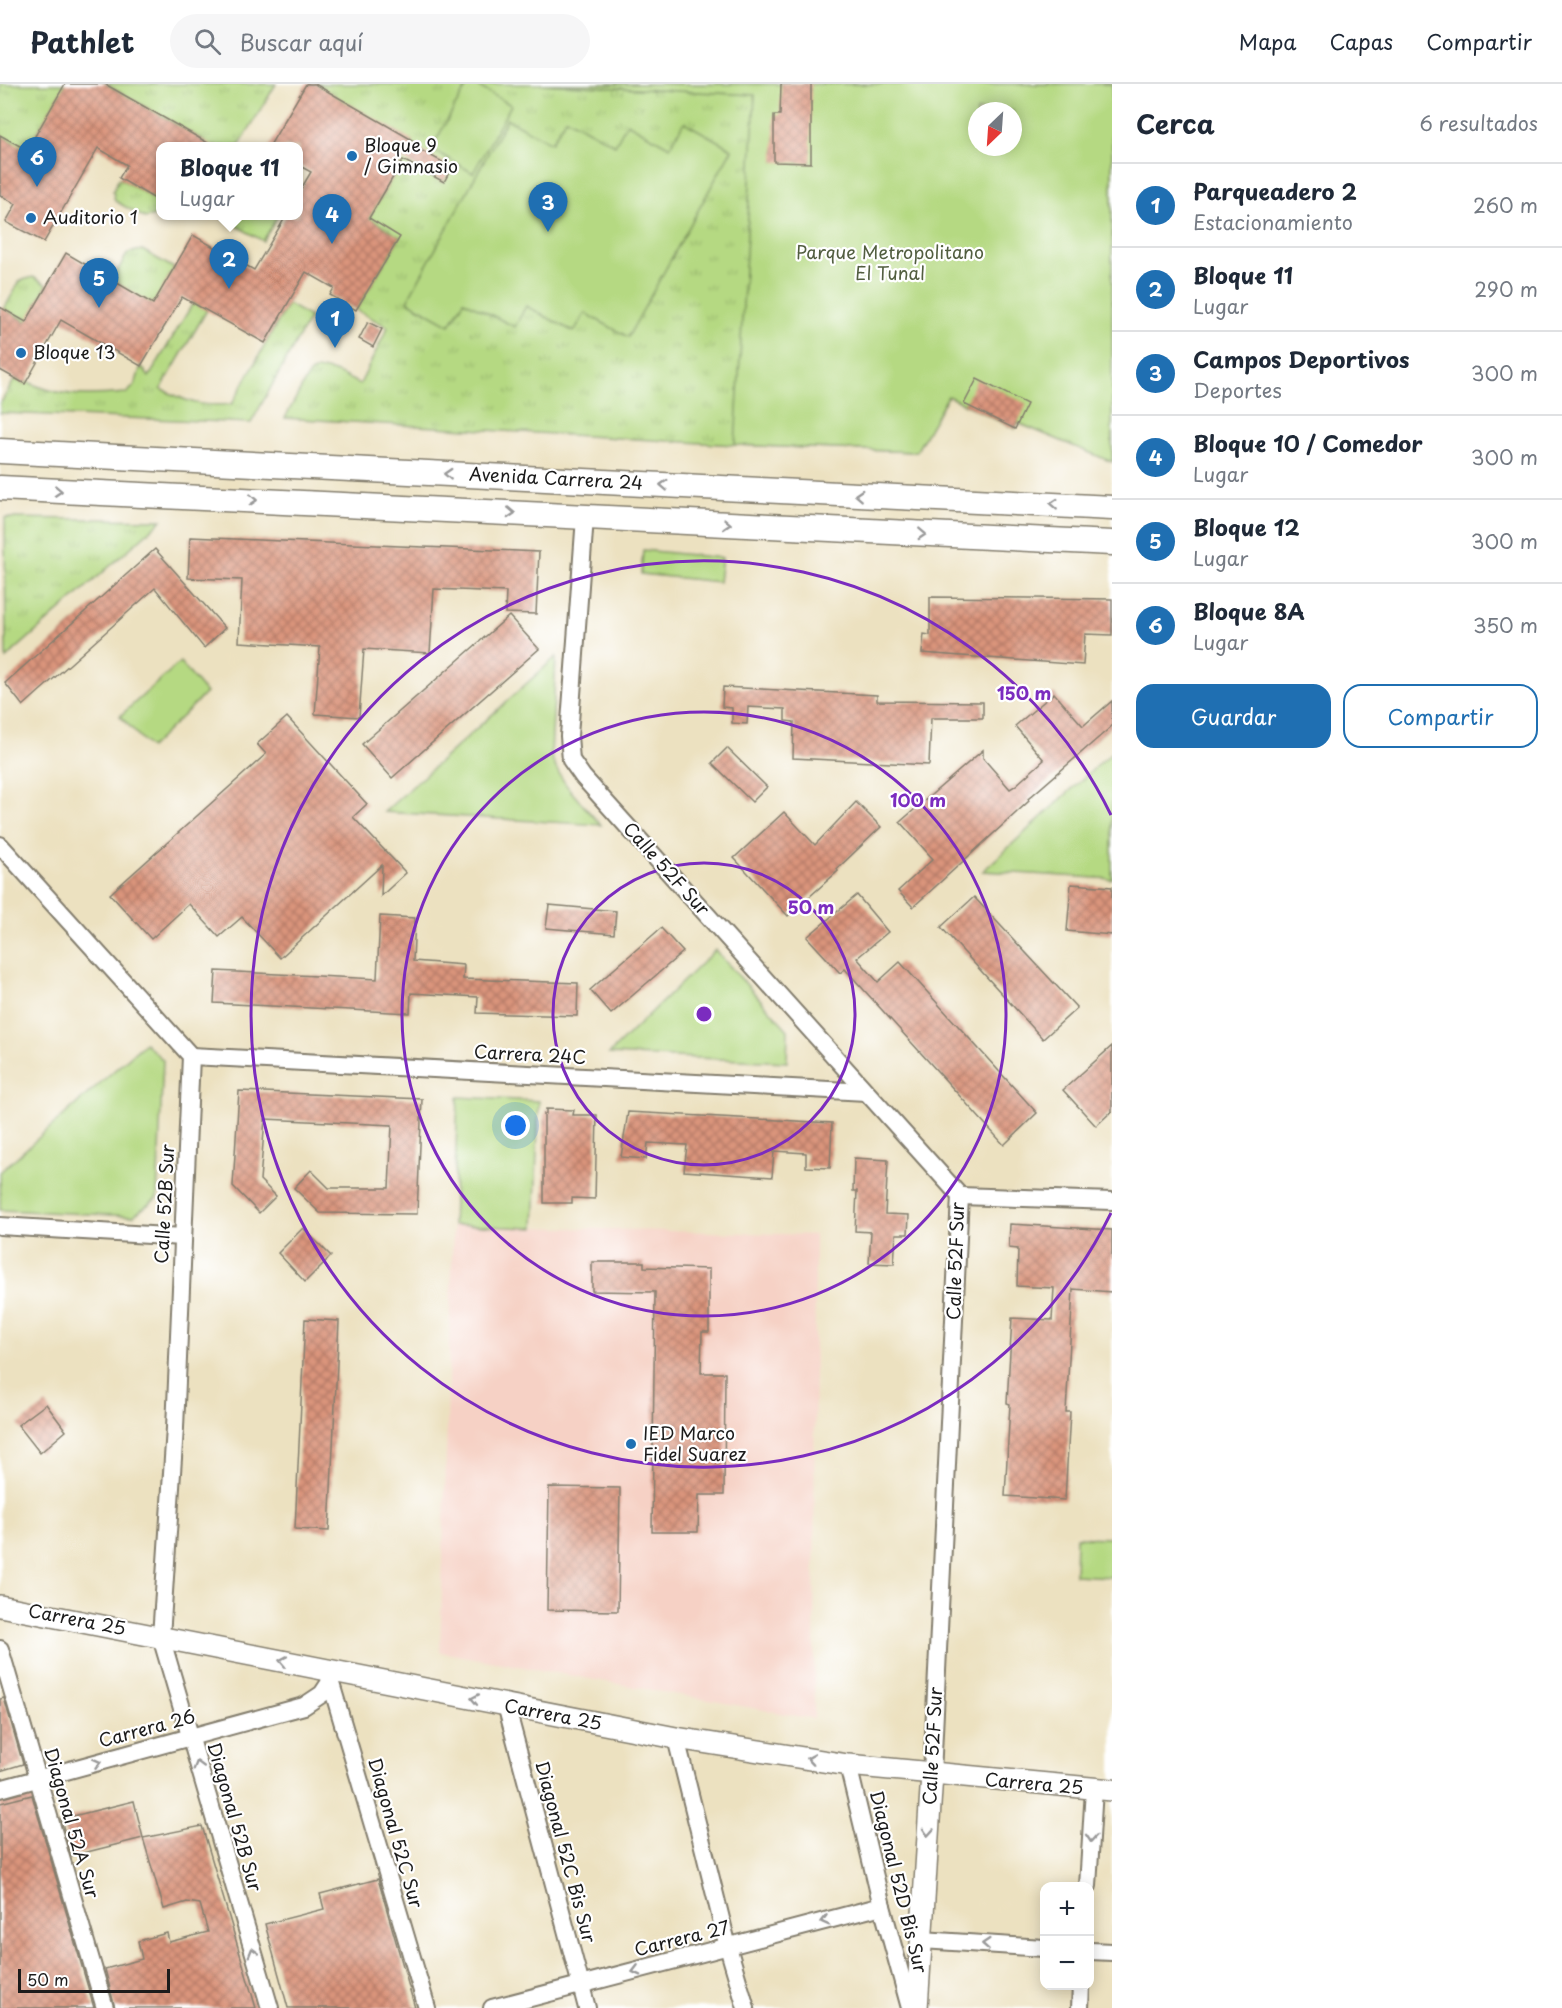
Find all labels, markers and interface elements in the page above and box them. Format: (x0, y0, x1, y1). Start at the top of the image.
search box (170, 14, 590, 68)
text: Pathlet (30, 20, 134, 63)
icon: search (191, 25, 224, 58)
text: Buscar aquí (239, 25, 363, 58)
text: Mapa (1239, 25, 1297, 57)
text: Capas (1330, 25, 1393, 57)
text: Compartir (1426, 25, 1532, 57)
north arrow (968, 102, 1022, 156)
text: Cerca (1136, 104, 1215, 143)
text: 6 resultados (1419, 108, 1538, 138)
place label: Bloque 9 / Gimnasio (364, 131, 458, 179)
pin: 6 (18, 138, 57, 187)
popup (156, 142, 303, 220)
marker: Bloque 9 / Gimnasio (345, 149, 359, 163)
text: Bloque 11 (179, 150, 280, 183)
text: Parqueadero 2 (1193, 174, 1357, 207)
pin: 3 (528, 182, 568, 232)
text: Lugar (179, 183, 235, 213)
text: 1 (1151, 190, 1160, 220)
text: 260 m (1473, 190, 1538, 220)
pin: 4 (312, 194, 352, 244)
place label: Auditorio 1 (43, 203, 138, 230)
text: Estacionamiento (1193, 207, 1353, 237)
marker: Auditorio 1 (24, 211, 38, 225)
park label: Parque Metropolitano El Tunal (796, 238, 984, 286)
pin: 2 (210, 240, 248, 289)
pin: 5 (80, 258, 118, 308)
text: Bloque 11 (1193, 258, 1293, 291)
text: 2 (1148, 274, 1163, 304)
text: 290 m (1474, 274, 1538, 304)
text: Lugar (1193, 291, 1248, 321)
pin: 1 (316, 298, 354, 348)
place label: Bloque 13 (33, 338, 115, 365)
text: Campos Deportivos (1193, 342, 1409, 375)
marker: Bloque 13 (14, 346, 28, 360)
text: 3 (1149, 358, 1162, 388)
text: 300 m (1471, 358, 1538, 388)
text: Deportes (1193, 375, 1282, 405)
text: Bloque 10 / Comedor (1193, 426, 1423, 459)
text: 4 (1149, 442, 1162, 472)
text: 300 m (1471, 442, 1538, 472)
street label: Avenida Carrera 24 (468, 459, 644, 496)
text: Lugar (1193, 459, 1248, 489)
one-way arrow (444, 467, 453, 480)
one-way arrow (660, 478, 669, 491)
one-way arrow (54, 484, 63, 497)
one-way arrow (854, 488, 863, 501)
one-way arrow (249, 494, 258, 507)
one-way arrow (1049, 498, 1058, 511)
one-way arrow (506, 507, 515, 520)
text: Bloque 12 (1193, 510, 1300, 543)
one-way arrow (723, 517, 732, 530)
text: 5 (1149, 526, 1162, 556)
text: 300 m (1471, 526, 1538, 556)
one-way arrow (917, 527, 926, 540)
text: Lugar (1193, 543, 1248, 573)
text: Bloque 8A (1193, 594, 1305, 627)
text: 6 (1148, 610, 1163, 640)
text: 350 m (1473, 610, 1538, 640)
text: Lugar (1193, 627, 1248, 657)
text: 150 m (997, 679, 1051, 706)
button: Guardar (1136, 684, 1331, 748)
button: Compartir (1343, 684, 1538, 748)
text: 100 m (890, 786, 946, 813)
street label: Calle 52F Sur (618, 815, 717, 921)
text: 50 m (788, 893, 834, 920)
centre of rings (694, 1004, 714, 1024)
street label: Carrera 24C (473, 1037, 587, 1070)
your location (501, 1111, 530, 1140)
street label: Calle 52B Sur (147, 1143, 180, 1264)
street label: Calle 52F Sur (939, 1201, 970, 1320)
place label: IED Marco Fidel Suarez (643, 1419, 747, 1467)
marker: IED Marco Fidel Suarez (624, 1437, 638, 1451)
street label: Carrera 25 (26, 1596, 128, 1641)
one-way arrow (279, 1655, 289, 1668)
street label: Calle 52F Sur (915, 1686, 948, 1806)
street label: Carrera 25 (502, 1691, 604, 1736)
one-way arrow (470, 1693, 480, 1706)
street label: Carrera 26 (95, 1702, 198, 1753)
street label: Diagonal 52B Sur (201, 1739, 270, 1895)
street label: Diagonal 52A Sur (38, 1744, 107, 1902)
street label: Diagonal 52C Sur (362, 1754, 431, 1912)
one-way arrow (807, 1754, 816, 1766)
one-way arrow (91, 1758, 102, 1770)
street label: Diagonal 52C Bis Sur (529, 1758, 604, 1946)
one-way arrow (193, 1760, 205, 1771)
street label: Carrera 25 (984, 1765, 1085, 1800)
street label: Diagonal 52D Bis Sur (864, 1787, 935, 1976)
one-way arrow (922, 1828, 935, 1837)
one-way arrow (1085, 1833, 1098, 1842)
map controls (1040, 1882, 1094, 1990)
button: + (1040, 1882, 1094, 1936)
street label: Carrera 27 (631, 1913, 732, 1962)
one-way arrow (820, 1914, 830, 1927)
button: − (1040, 1936, 1094, 1990)
one-way arrow (982, 1938, 991, 1951)
one-way arrow (248, 1947, 260, 1958)
one-way arrow (632, 1964, 642, 1976)
scale bar (18, 1966, 170, 1994)
text: 50 m (27, 1967, 68, 1991)

